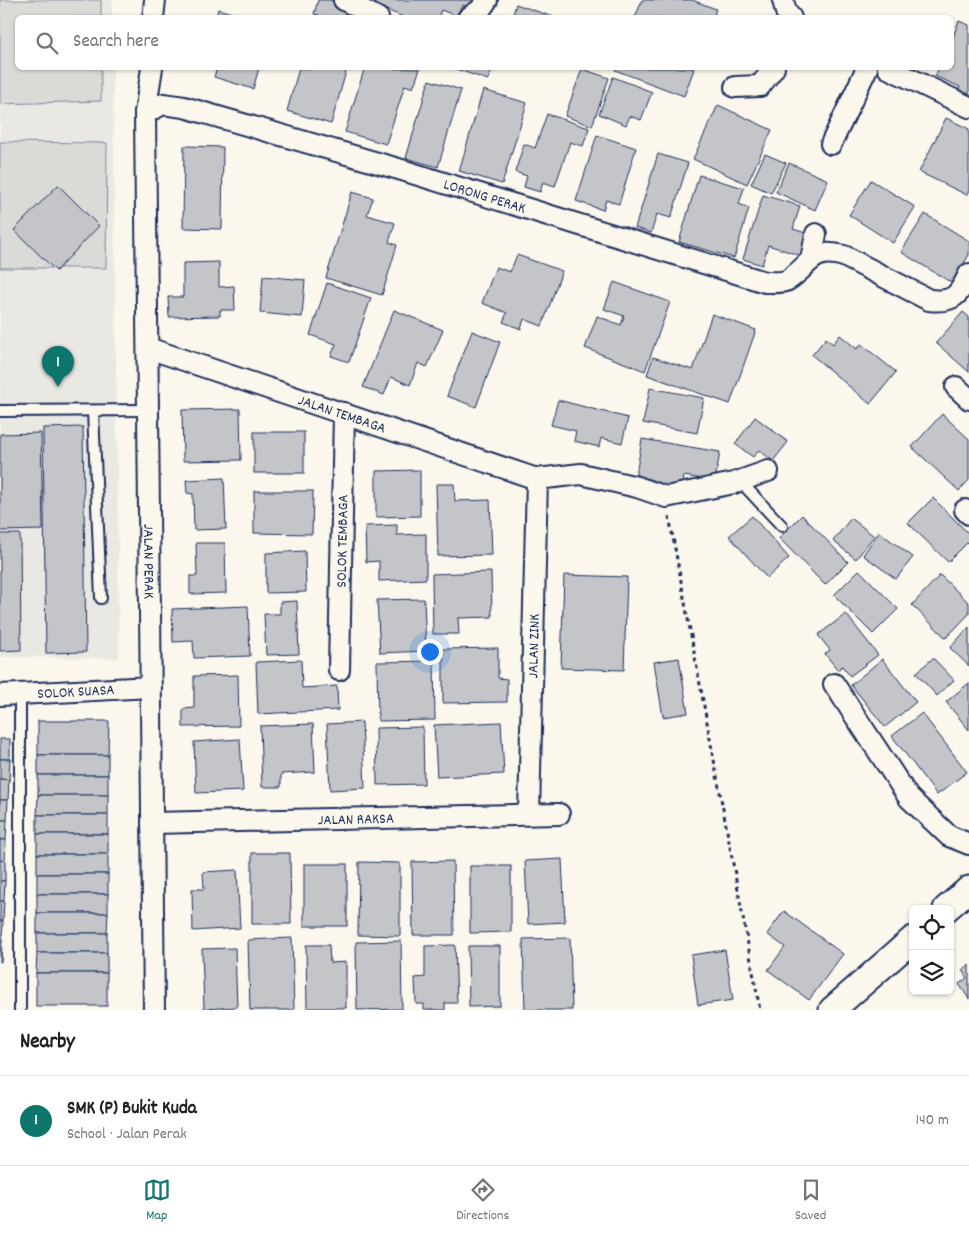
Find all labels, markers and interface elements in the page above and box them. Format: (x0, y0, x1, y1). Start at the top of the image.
search box (15, 15, 954, 70)
icon: search (33, 29, 61, 57)
text: Search here (73, 29, 159, 56)
street label: LORONG PERAK (440, 174, 528, 221)
pin: 1 (42, 346, 74, 387)
street label: JALAN TEMBAGA (295, 390, 389, 440)
street label: SOLOK TEMBAGA (332, 494, 355, 588)
street label: JALAN PERAK (136, 524, 159, 599)
street label: JALAN ZINK (523, 614, 547, 679)
your location (417, 639, 443, 665)
street label: SOLOK SUASA (37, 680, 115, 706)
street label: JALAN RAKSA (318, 809, 394, 832)
map controls (909, 905, 954, 995)
button: locate (909, 905, 954, 950)
button: layers (909, 950, 954, 995)
text: Nearby (20, 1028, 75, 1058)
text: SMK (P) Bukit Kuda (67, 1096, 197, 1123)
text: 1 (34, 1109, 38, 1132)
text: 140 m (915, 1109, 949, 1132)
text: School · Jalan Perak (67, 1123, 187, 1146)
tab: Map (143, 1176, 171, 1226)
tab: Directions (456, 1176, 509, 1226)
tab: Saved (795, 1176, 826, 1226)

